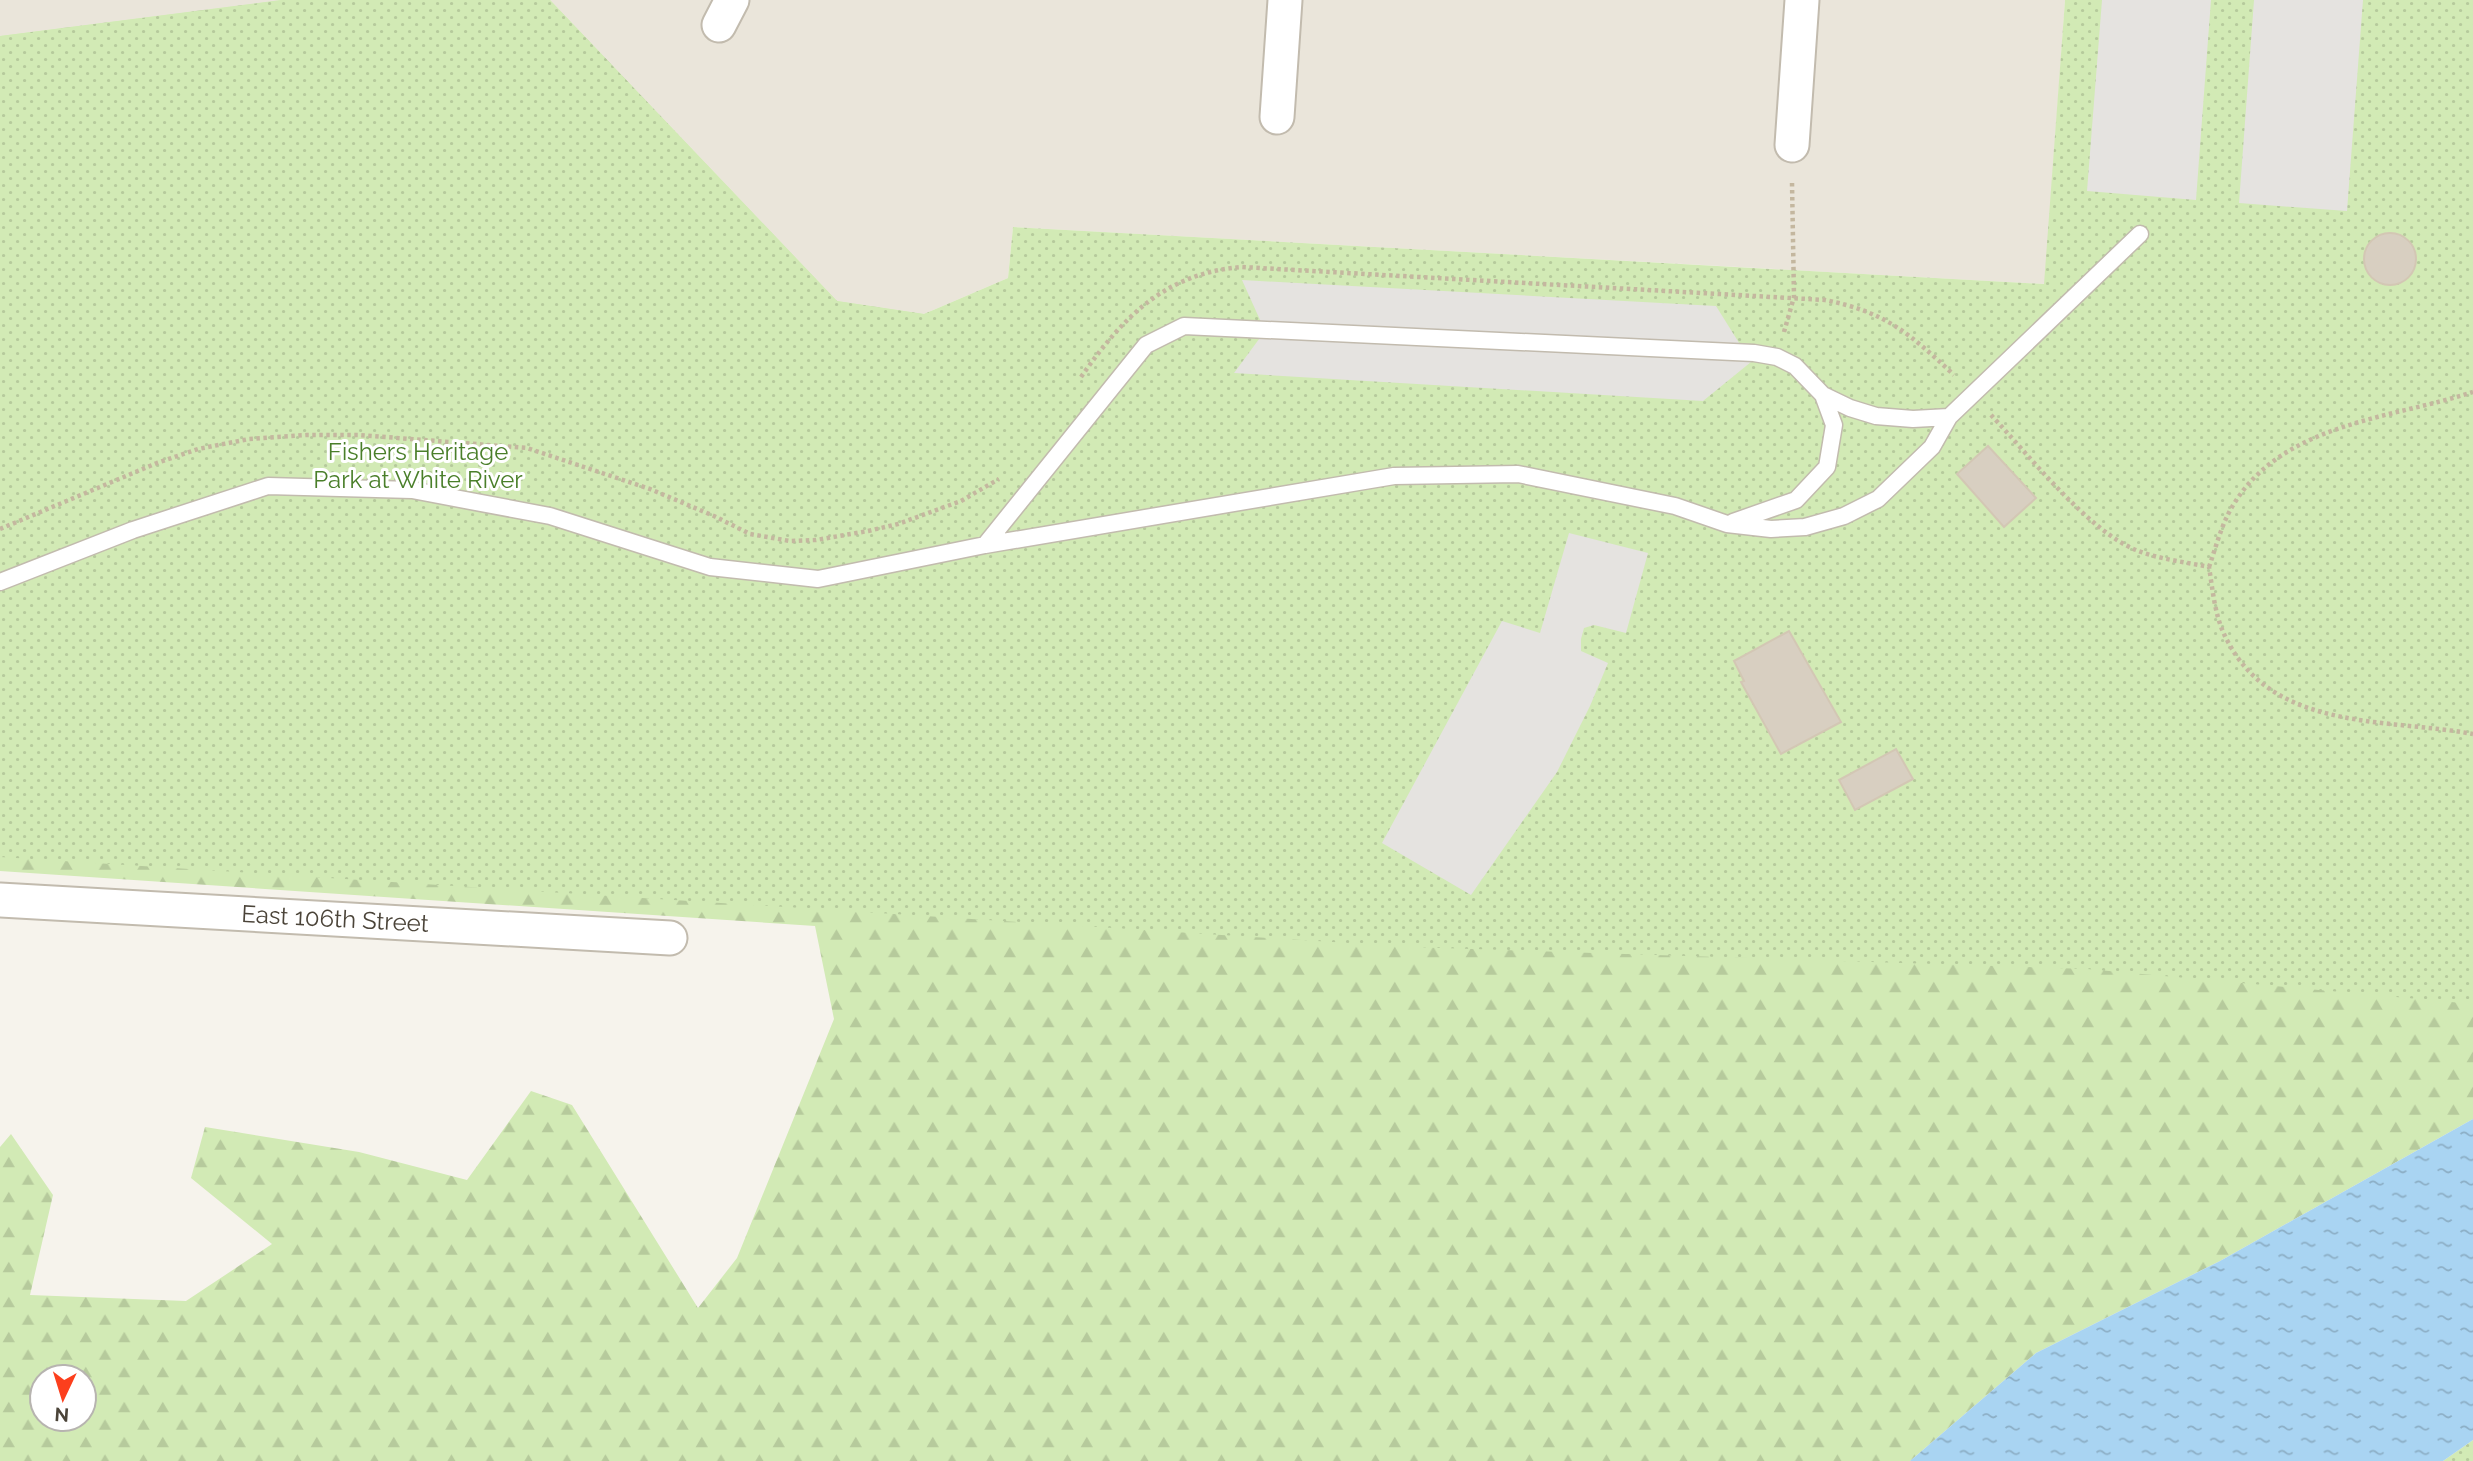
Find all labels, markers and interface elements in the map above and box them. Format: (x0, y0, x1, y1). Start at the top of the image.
park label: Fishers Heritage Park at White River (313, 437, 523, 494)
street label: East 106th Street (241, 899, 429, 938)
north arrow (28, 1363, 98, 1433)
text: N (54, 1403, 70, 1426)

